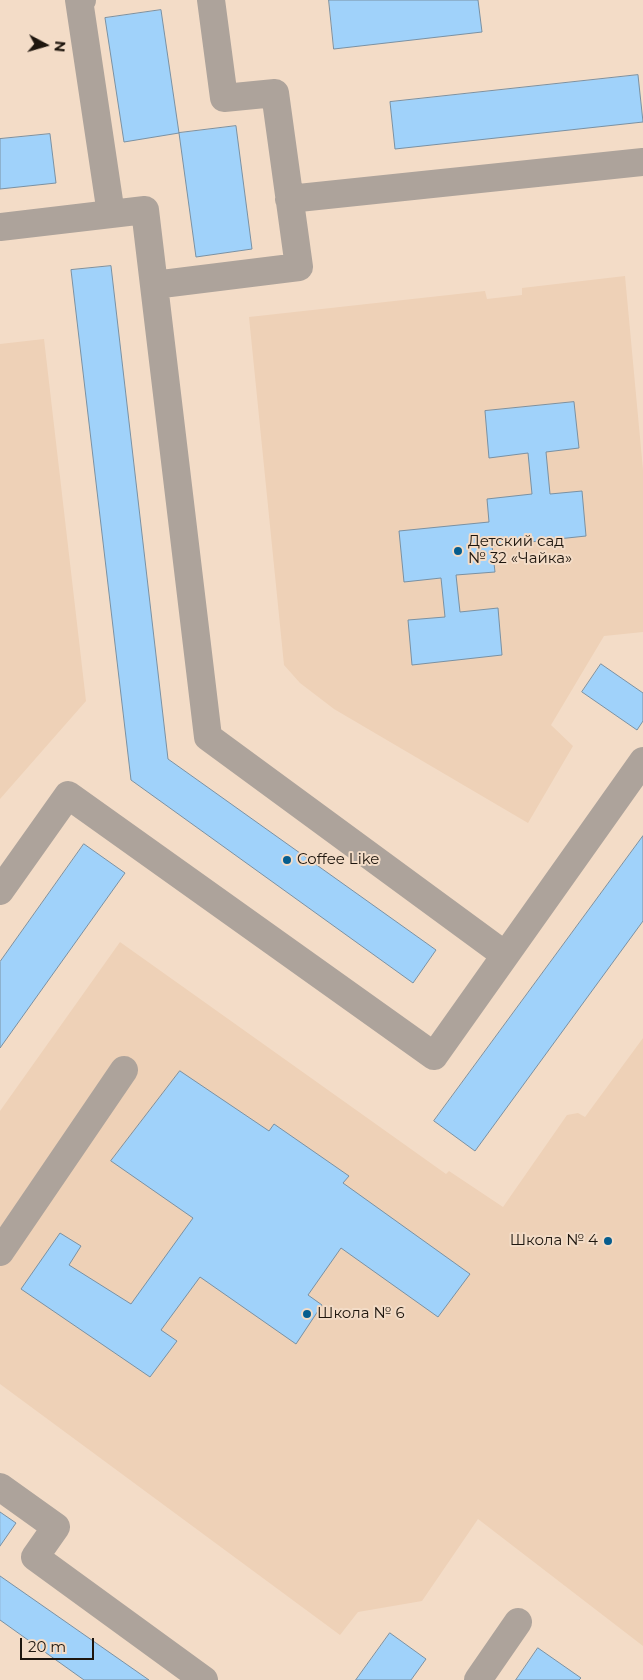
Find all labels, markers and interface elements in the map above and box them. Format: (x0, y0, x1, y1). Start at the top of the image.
north arrow (20, 20, 70, 70)
text: N (50, 40, 69, 53)
place label: Детский сад № 32 «Чайка» (468, 533, 572, 568)
marker: Детский сад № 32 «Чайка» (452, 545, 464, 557)
place label: Coffee Like (297, 851, 379, 869)
marker: Coffee Like (281, 854, 293, 866)
place label: Школа № 4 (510, 1232, 598, 1250)
marker: Школа № 4 (602, 1235, 614, 1247)
place label: Школа № 6 (317, 1305, 405, 1323)
marker: Школа № 6 (301, 1308, 313, 1320)
scale bar (22, 1628, 96, 1660)
text: 20 m (28, 1637, 66, 1656)

